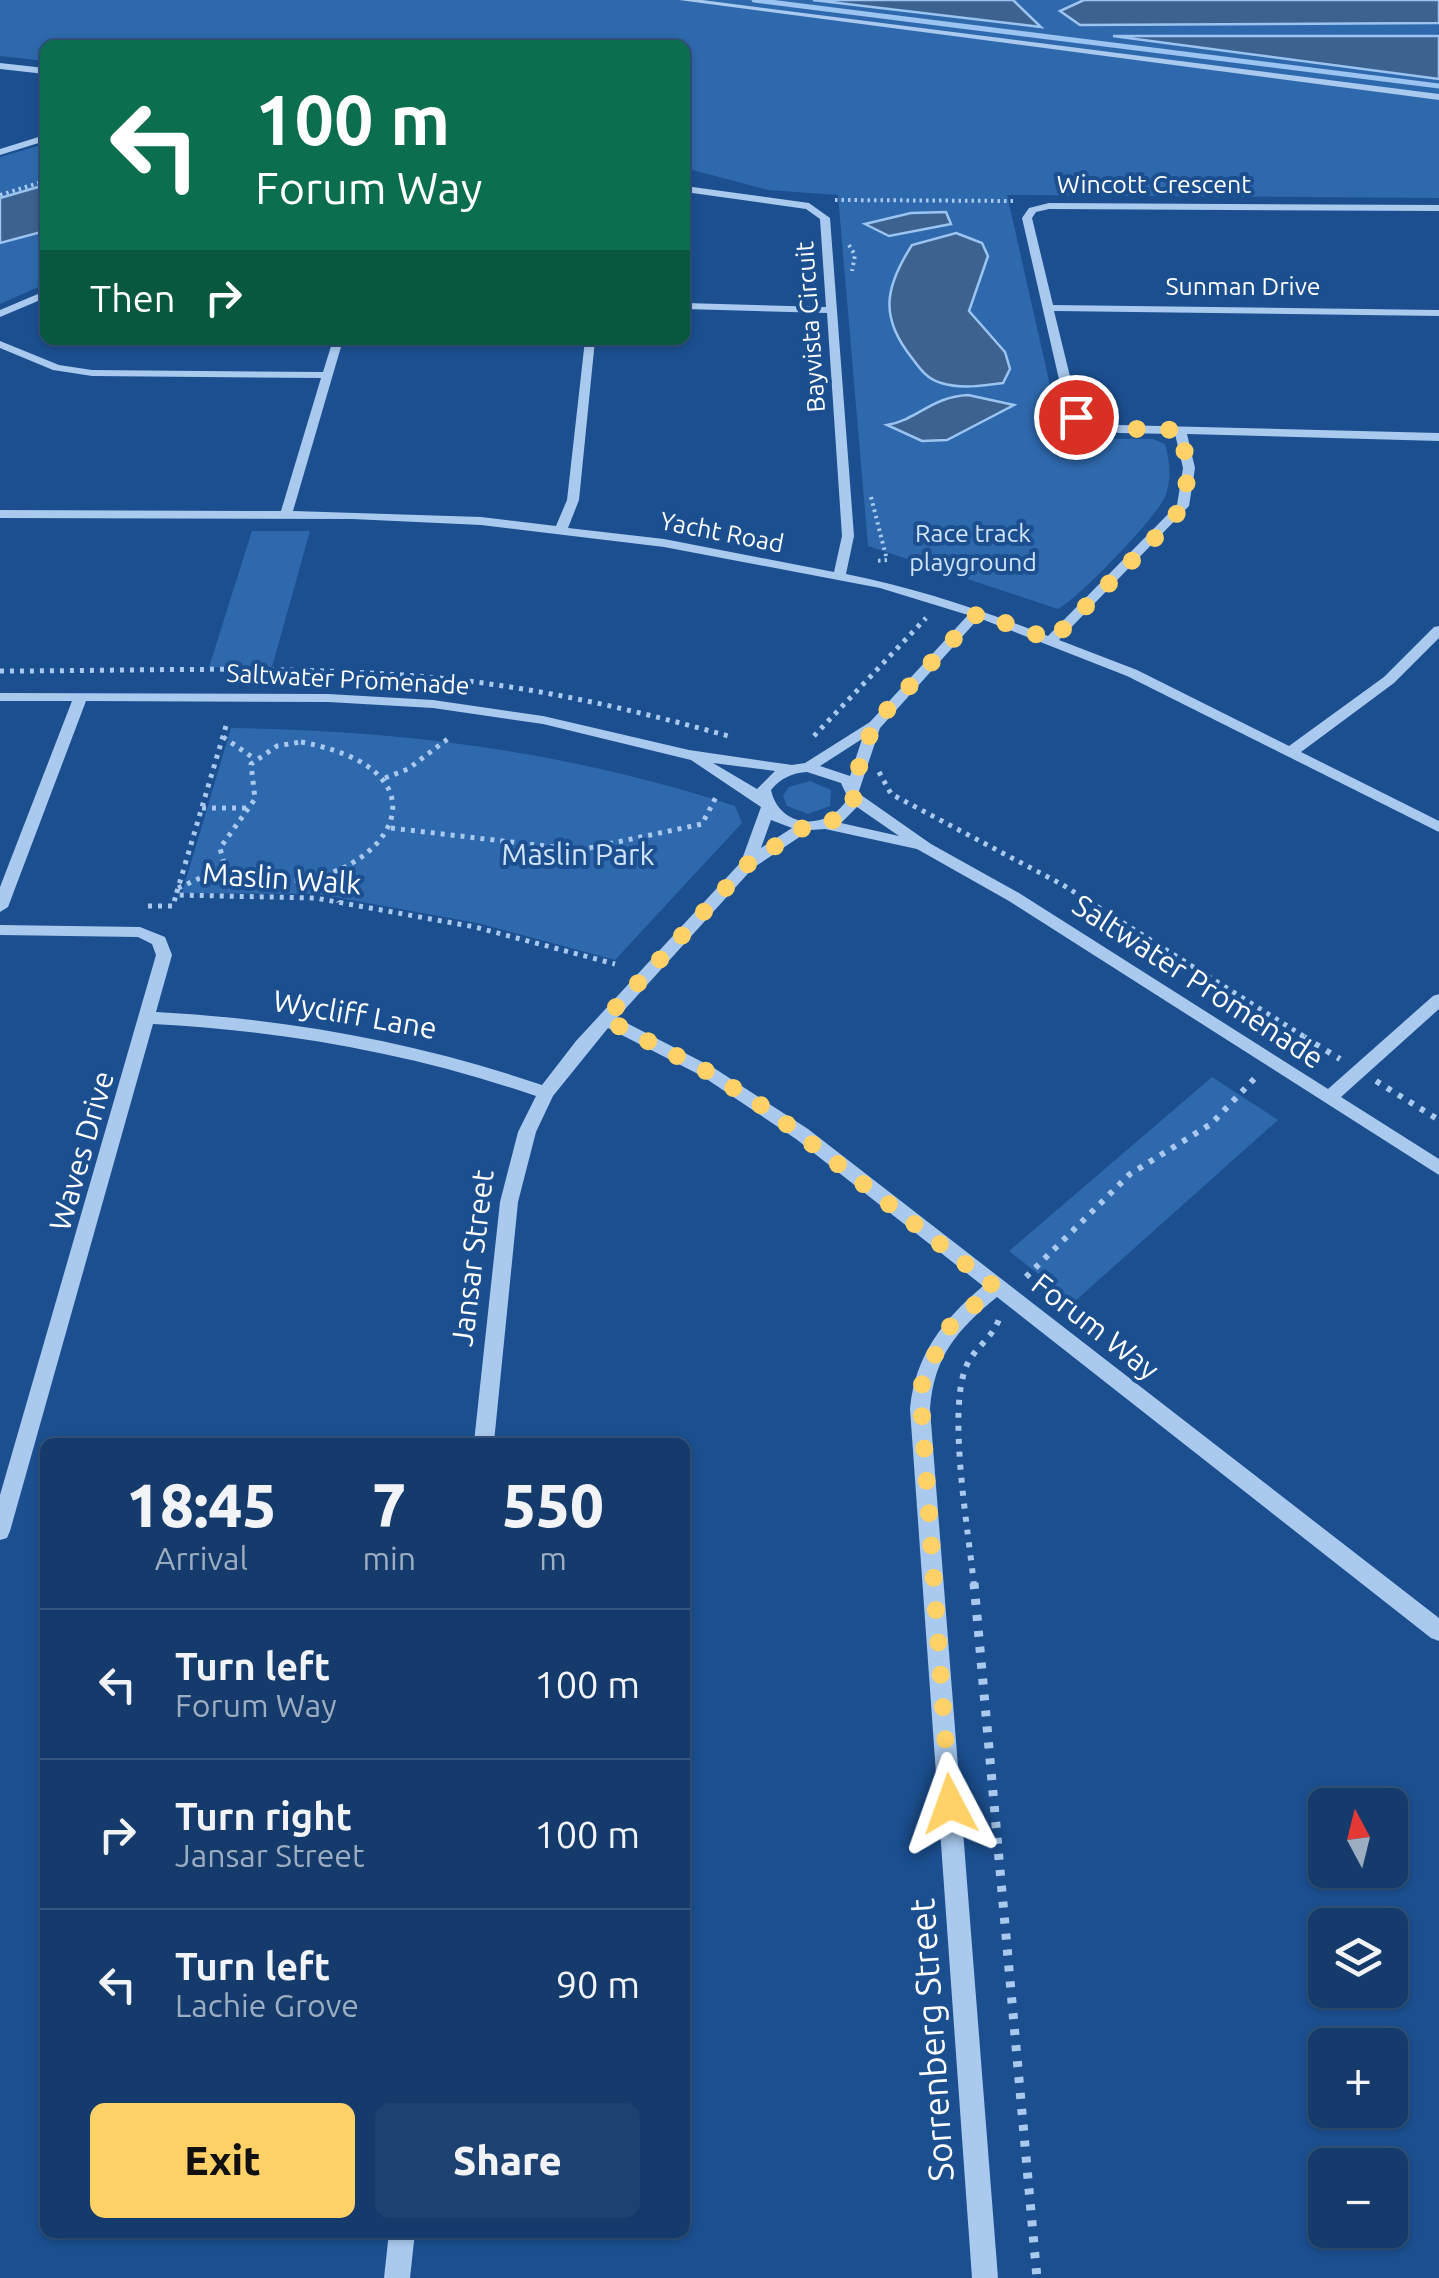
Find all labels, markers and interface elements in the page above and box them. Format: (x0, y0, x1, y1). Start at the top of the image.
icon: left (90, 80, 220, 210)
text: 100 m (255, 80, 450, 158)
text: Forum Way (255, 162, 482, 213)
street label: Wincott Crescent (1057, 170, 1251, 198)
street label: Bayvista Circuit (790, 240, 830, 413)
icon: right (196, 270, 251, 325)
street label: Sunman Drive (1165, 272, 1321, 300)
text: Then (90, 277, 176, 319)
pin (1034, 375, 1119, 460)
icon: arrive (1049, 390, 1104, 445)
street label: Yacht Road (658, 506, 786, 558)
park label: Race track playground (909, 519, 1037, 576)
street label: Saltwater Promenade (226, 659, 470, 699)
park label: Maslin Park (501, 837, 655, 871)
street label: Maslin Walk (201, 855, 363, 901)
street label: Saltwater Promenade (1067, 887, 1330, 1075)
street label: Wycliff Lane (271, 983, 440, 1045)
street label: Waves Drive (42, 1067, 120, 1234)
street label: Jansar Street (444, 1167, 500, 1348)
street label: Forum Way (1025, 1266, 1166, 1386)
text: 18:45 (126, 1471, 276, 1538)
text: 7 (372, 1471, 406, 1538)
text: 550 (502, 1471, 604, 1538)
text: Arrival (155, 1540, 248, 1576)
text: min (362, 1540, 416, 1576)
text: m (539, 1540, 567, 1576)
text: Turn left (175, 1645, 330, 1687)
icon: left (90, 1657, 145, 1712)
text: 100 m (534, 1663, 640, 1705)
text: Forum Way (175, 1687, 337, 1723)
position arrow (898, 1752, 1002, 1856)
north arrow (1308, 1788, 1408, 1888)
map controls (1308, 1788, 1408, 2248)
text: Turn right (175, 1795, 352, 1837)
icon: right (90, 1807, 145, 1862)
text: 100 m (534, 1813, 640, 1855)
text: Jansar Street (175, 1837, 365, 1873)
street label: Sorrenberg Street (901, 1897, 961, 2183)
button: layers (1308, 1908, 1408, 2008)
text: Turn left (175, 1945, 330, 1987)
icon: left (90, 1957, 145, 2012)
text: 90 m (556, 1963, 640, 2005)
text: Lachie Grove (175, 1987, 359, 2023)
button: + (1308, 2028, 1408, 2128)
button: Exit (90, 2103, 355, 2218)
button: Share (375, 2103, 640, 2218)
button: − (1308, 2148, 1408, 2248)

